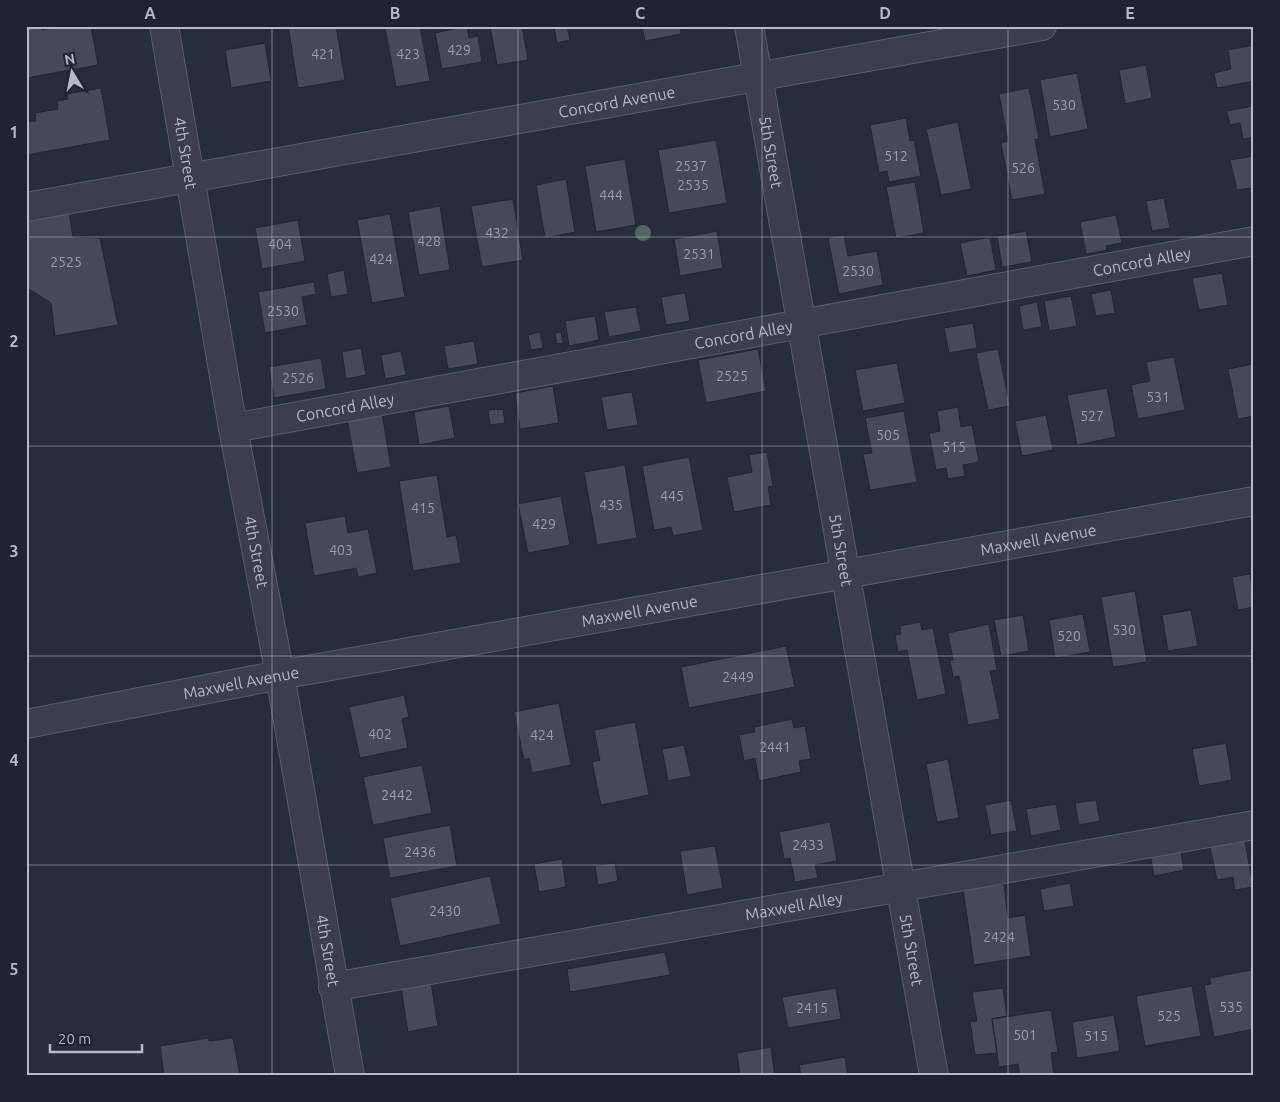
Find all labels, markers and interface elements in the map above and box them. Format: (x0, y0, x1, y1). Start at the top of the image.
text: A (144, 4, 156, 22)
text: B (390, 4, 400, 22)
text: C (635, 4, 645, 22)
text: D (879, 4, 891, 22)
text: E (1125, 4, 1135, 22)
house number: 429 (447, 42, 471, 58)
house number: 421 (311, 46, 335, 62)
house number: 423 (396, 46, 420, 62)
north arrow (48, 48, 98, 98)
text: N (63, 50, 76, 68)
street label: Concord Avenue (557, 83, 676, 121)
house number: 530 (1052, 97, 1076, 113)
street label: 5th Street (756, 115, 787, 190)
street label: 4th Street (171, 116, 201, 191)
text: 1 (9, 123, 19, 141)
house number: 512 (884, 148, 908, 164)
house number: 2537 (675, 158, 707, 174)
house number: 526 (1011, 160, 1035, 176)
house number: 2535 (677, 177, 709, 193)
house number: 444 (599, 187, 623, 203)
house number: 432 (485, 225, 509, 241)
house number: 428 (417, 233, 441, 249)
house number: 404 (268, 236, 292, 252)
street label: Concord Alley (1091, 244, 1193, 279)
house number: 2531 (683, 246, 715, 262)
house number: 424 (369, 251, 393, 267)
house number: 2525 (50, 254, 82, 270)
house number: 2530 (842, 263, 874, 279)
house number: 2530 (267, 303, 299, 319)
street label: Concord Alley (693, 317, 794, 352)
text: 2 (9, 332, 19, 350)
house number: 2525 (716, 368, 748, 384)
house number: 2526 (282, 370, 314, 386)
house number: 531 (1146, 389, 1170, 405)
street label: Concord Alley (295, 390, 396, 425)
house number: 527 (1080, 408, 1104, 424)
house number: 505 (876, 427, 900, 443)
house number: 515 (942, 439, 966, 455)
house number: 445 (660, 488, 684, 504)
house number: 435 (599, 497, 623, 513)
house number: 415 (411, 500, 435, 516)
street label: 5th Street (826, 512, 857, 588)
street label: 4th Street (241, 514, 272, 590)
house number: 429 (532, 516, 556, 532)
street label: Maxwell Avenue (979, 520, 1098, 559)
text: 3 (9, 542, 19, 560)
house number: 403 (329, 542, 353, 558)
street label: Maxwell Avenue (580, 592, 699, 630)
house number: 530 (1112, 622, 1136, 638)
house number: 520 (1057, 628, 1081, 644)
street label: Maxwell Avenue (182, 663, 300, 702)
house number: 2449 (722, 669, 754, 685)
house number: 402 (368, 726, 392, 742)
house number: 424 (530, 727, 554, 743)
house number: 2441 (759, 739, 791, 755)
text: 4 (9, 751, 19, 769)
house number: 2442 (381, 787, 413, 803)
house number: 2433 (792, 837, 824, 853)
house number: 2436 (404, 844, 436, 860)
street label: Maxwell Alley (744, 888, 844, 923)
house number: 2430 (429, 903, 461, 919)
street label: 5th Street (897, 912, 927, 988)
street label: 4th Street (313, 913, 343, 989)
house number: 2424 (983, 929, 1015, 945)
text: 5 (9, 960, 19, 978)
house number: 535 (1219, 999, 1243, 1015)
house number: 2415 (796, 1000, 828, 1016)
house number: 525 (1157, 1008, 1181, 1024)
scale bar (50, 1022, 142, 1054)
house number: 501 (1013, 1027, 1037, 1043)
house number: 515 (1084, 1028, 1108, 1044)
text: 20 m (58, 1030, 91, 1047)

